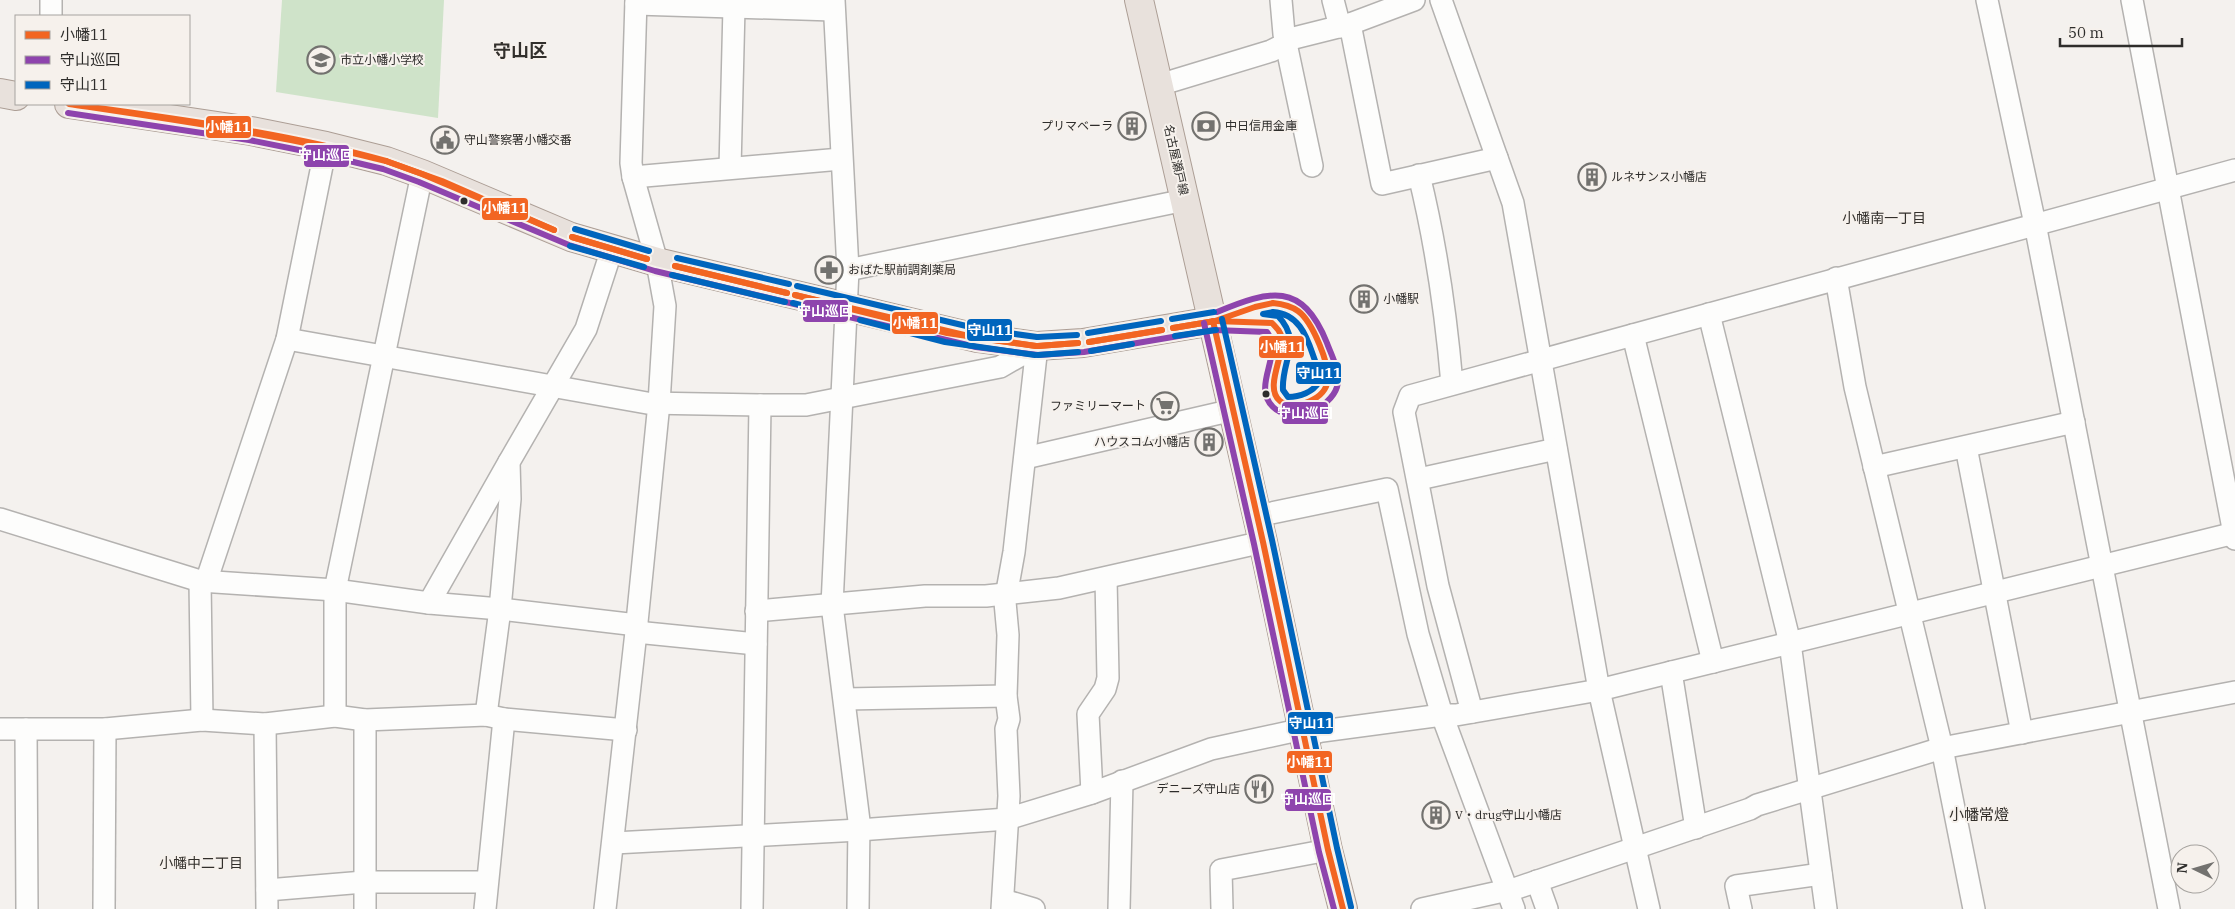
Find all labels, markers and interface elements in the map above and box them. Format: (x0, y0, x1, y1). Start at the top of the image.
legend (15, 15, 190, 105)
scale bar (2060, 15, 2182, 47)
text: 50 m (2068, 23, 2104, 42)
text: 小幡11 (60, 25, 108, 44)
district label: 守山区 (493, 39, 547, 62)
school or university icon: 市立小幡小学校 (306, 45, 336, 75)
text: 守山巡回 (60, 50, 120, 69)
place label: 市立小幡小学校 (340, 52, 424, 67)
text: 守山11 (60, 75, 108, 94)
building icon: プリマベーラ (1117, 111, 1147, 141)
bank icon: 中日信用金庫 (1191, 111, 1221, 141)
line badge: 小幡11 (205, 115, 252, 139)
text: 小幡11 (206, 118, 250, 136)
place label: プリマベーラ (1041, 118, 1113, 133)
place label: 中日信用金庫 (1225, 118, 1297, 133)
street label: 名古屋瀬戸線 (1161, 123, 1192, 197)
public building icon: 守山警察署小幡交番 (430, 125, 460, 155)
place label: 守山警察署小幡交番 (464, 132, 572, 147)
line badge: 守山巡回 (303, 144, 350, 168)
text: 守山巡回 (298, 146, 354, 164)
building icon: ルネサンス小幡店 (1577, 162, 1607, 192)
place label: ルネサンス小幡店 (1611, 169, 1707, 184)
unlabelled marker (459, 196, 469, 206)
line badge: 小幡11 (481, 197, 529, 221)
text: 小幡11 (483, 199, 527, 217)
district label: 小幡南一丁目 (1842, 209, 1926, 227)
pharmacy icon: おばた駅前調剤薬局 (814, 255, 844, 285)
place label: おばた駅前調剤薬局 (848, 262, 956, 277)
building icon: 小幡駅 (1349, 284, 1379, 314)
place label: 小幡駅 (1383, 291, 1419, 306)
line badge: 守山巡回 (802, 299, 849, 323)
text: 守山巡回 (797, 302, 853, 320)
line badge: 小幡11 (891, 311, 939, 335)
text: 小幡11 (893, 314, 937, 332)
line badge: 守山11 (966, 318, 1013, 342)
text: 守山11 (968, 321, 1012, 339)
line badge: 小幡11 (1258, 335, 1305, 359)
text: 小幡11 (1260, 338, 1304, 356)
line badge: 守山11 (1295, 361, 1342, 385)
text: 守山11 (1297, 364, 1341, 382)
unlabelled marker (1261, 389, 1271, 399)
supermarket icon: ファミリーマート (1150, 391, 1180, 421)
place label: ファミリーマート (1050, 398, 1146, 413)
line badge: 守山巡回 (1281, 401, 1329, 425)
text: 守山巡回 (1277, 404, 1333, 422)
building icon: ハウスコム小幡店 (1194, 427, 1224, 457)
place label: ハウスコム小幡店 (1094, 434, 1190, 449)
line badge: 守山11 (1287, 711, 1334, 735)
text: 守山11 (1289, 714, 1333, 732)
line badge: 小幡11 (1286, 750, 1333, 774)
text: 小幡11 (1287, 753, 1331, 771)
restaurant icon: デニーズ守山店 (1244, 774, 1274, 804)
place label: デニーズ守山店 (1157, 781, 1240, 796)
line badge: 守山巡回 (1284, 788, 1332, 812)
text: 守山巡回 (1280, 790, 1336, 808)
building icon: V・drug守山小幡店 (1421, 800, 1451, 830)
district label: 小幡常燈 (1949, 805, 2009, 824)
place label: V・drug守山小幡店 (1455, 807, 1562, 822)
north arrow (2170, 844, 2220, 894)
district label: 小幡中二丁目 (159, 854, 243, 872)
text: N (2173, 862, 2191, 874)

